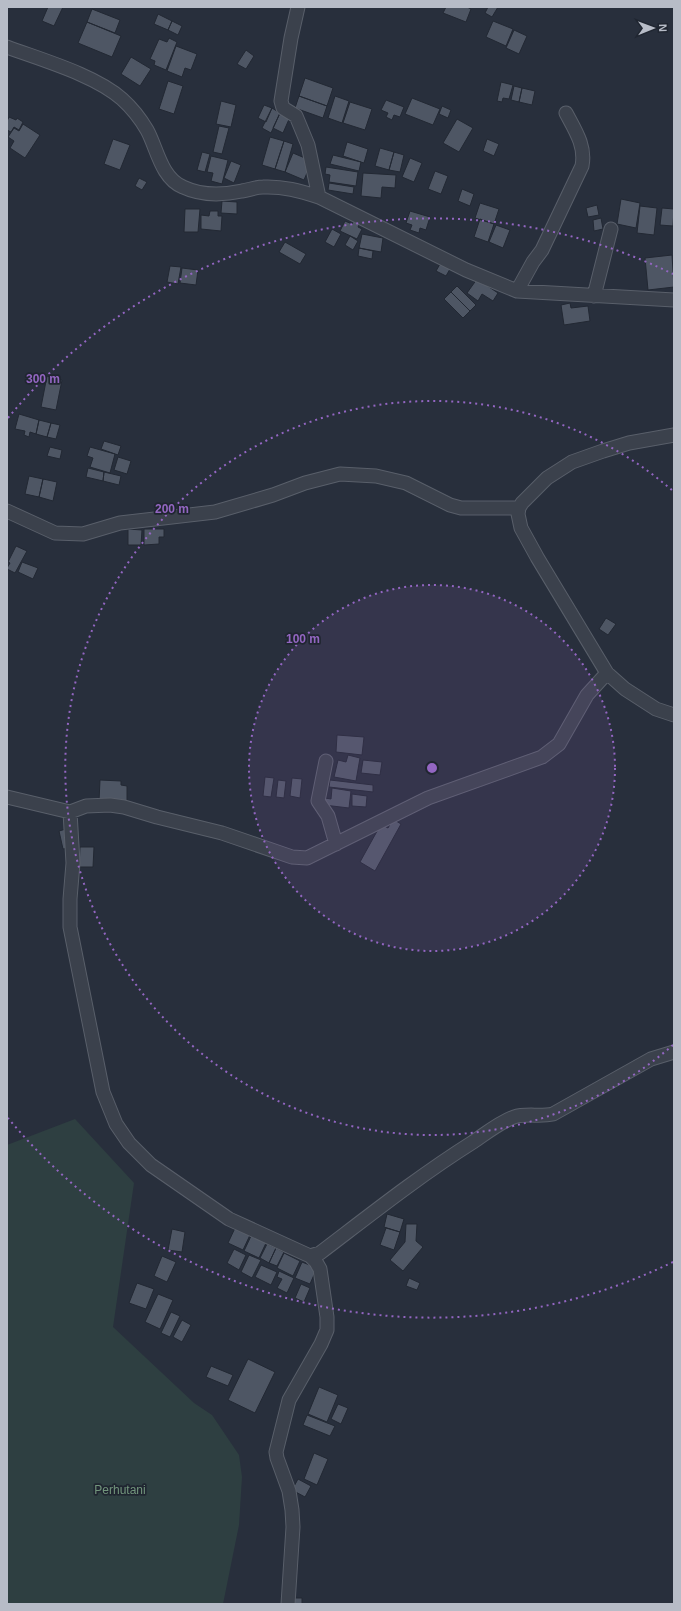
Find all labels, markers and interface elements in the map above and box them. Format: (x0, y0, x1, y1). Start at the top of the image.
north arrow (633, 8, 673, 48)
text: N (657, 24, 669, 32)
text: 300 m (26, 372, 60, 386)
text: 200 m (155, 502, 189, 516)
text: 100 m (286, 632, 320, 646)
centre of rings (425, 761, 439, 775)
park label: Perhutani (94, 1483, 146, 1497)

